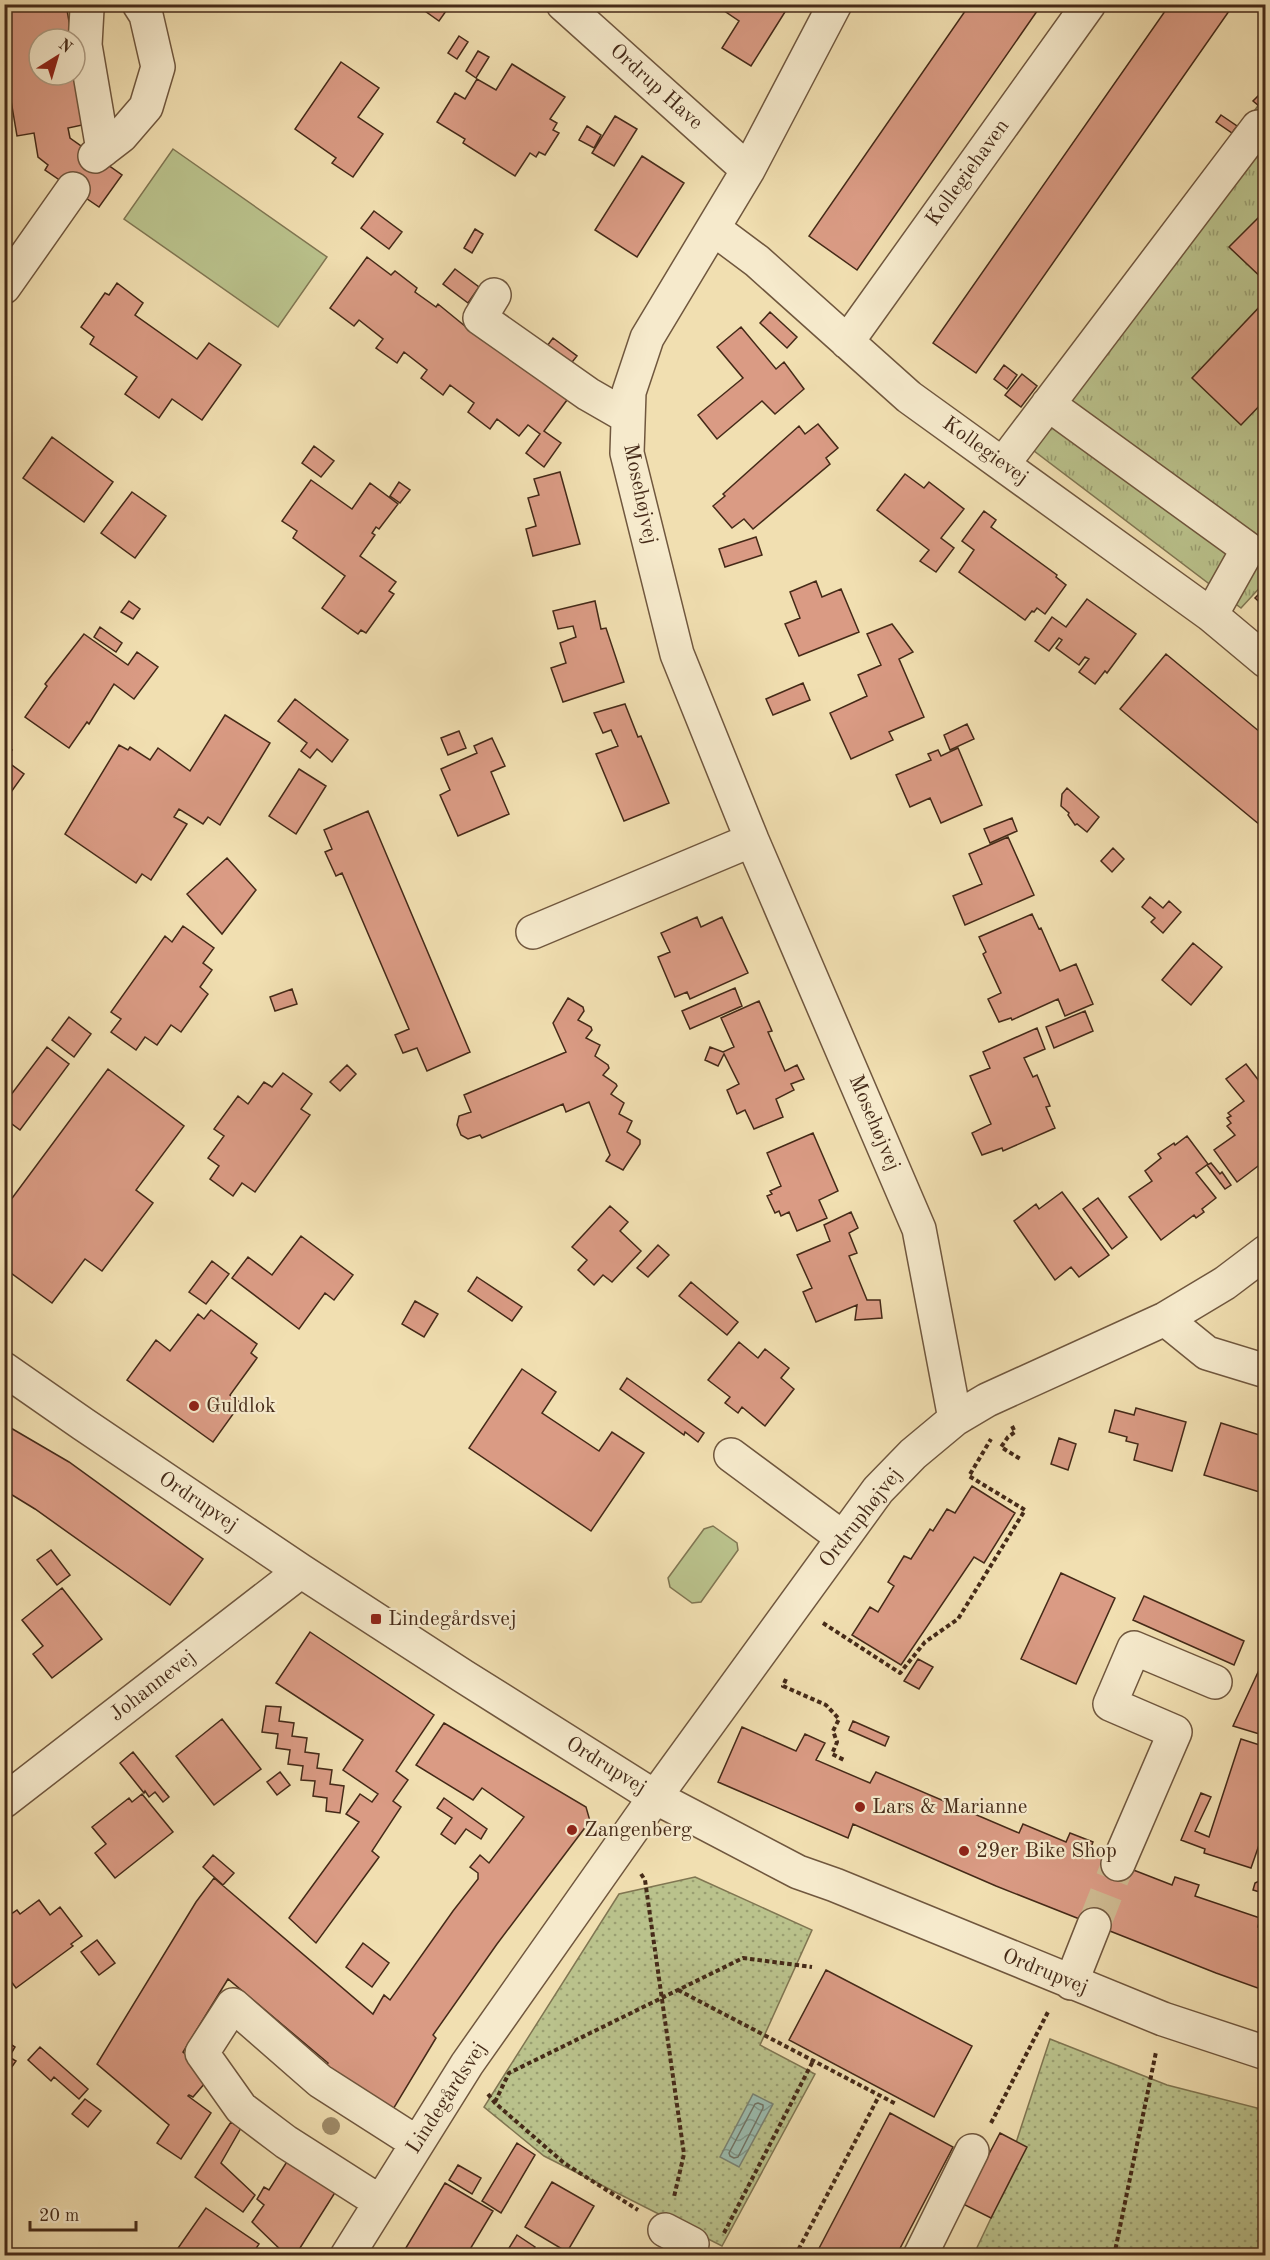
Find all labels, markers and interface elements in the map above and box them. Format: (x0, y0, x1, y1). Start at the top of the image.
north arrow (27, 27, 87, 87)
text: N (55, 37, 75, 57)
street label: Ordrup Have (606, 40, 706, 134)
street label: Kollegiehaven (922, 116, 1014, 230)
street label: Kollegievej (938, 413, 1032, 489)
street label: Mosehøjvej (619, 442, 661, 546)
street label: Mosehøjvej (844, 1072, 904, 1174)
place label: Guldlok (206, 1396, 276, 1417)
marker: Guldlok (187, 1399, 201, 1413)
street label: Ordruphøjvej (816, 1464, 906, 1572)
street label: Ordrupvej (155, 1468, 241, 1536)
place label: Lindegårdsvej (388, 1609, 517, 1630)
marker: Lindegårdsvej (369, 1612, 383, 1626)
street label: Johannevej (106, 1646, 200, 1726)
street label: Ordrupvej (562, 1733, 650, 1799)
place label: Lars & Marianne (872, 1797, 1027, 1818)
marker: Lars & Marianne (853, 1800, 867, 1814)
place label: Zangenberg (584, 1820, 693, 1841)
marker: Zangenberg (565, 1823, 579, 1837)
place label: 29er Bike Shop (976, 1841, 1117, 1862)
marker: 29er Bike Shop (957, 1844, 971, 1858)
street label: Ordrupvej (999, 1945, 1091, 1999)
street label: Lindegårdsvej (403, 2038, 491, 2158)
scale bar (30, 2194, 136, 2232)
text: 20 m (39, 2207, 79, 2225)

